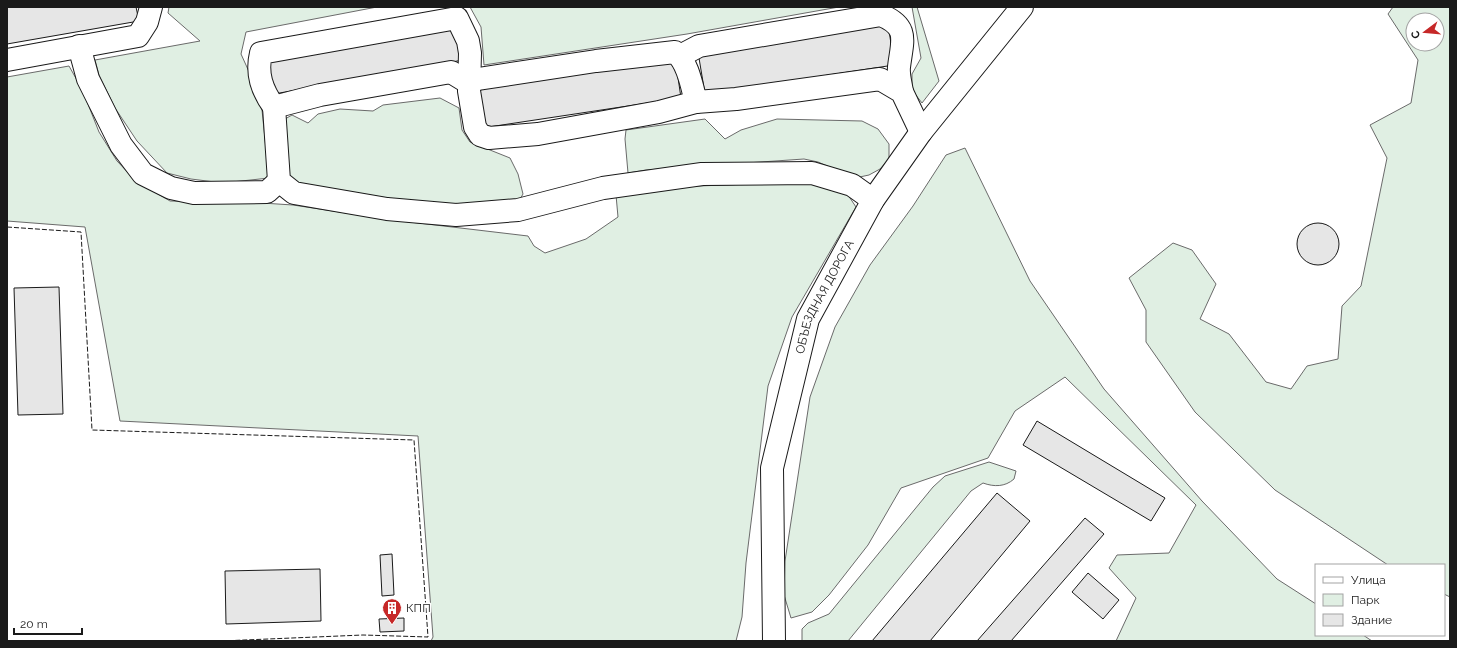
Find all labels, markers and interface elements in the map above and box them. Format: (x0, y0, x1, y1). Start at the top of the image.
north arrow (1405, 12, 1445, 52)
text: С (1408, 29, 1423, 40)
street label: ОБЪЕЗДНАЯ ДОРОГА (793, 237, 857, 355)
legend (1315, 564, 1445, 636)
text: Улица (1351, 573, 1386, 587)
text: Парк (1351, 593, 1380, 607)
building icon: КПП (381, 597, 403, 625)
place label: КПП (406, 601, 431, 615)
scale bar (14, 610, 82, 636)
text: Здание (1351, 613, 1392, 627)
text: 20 m (20, 617, 48, 631)

